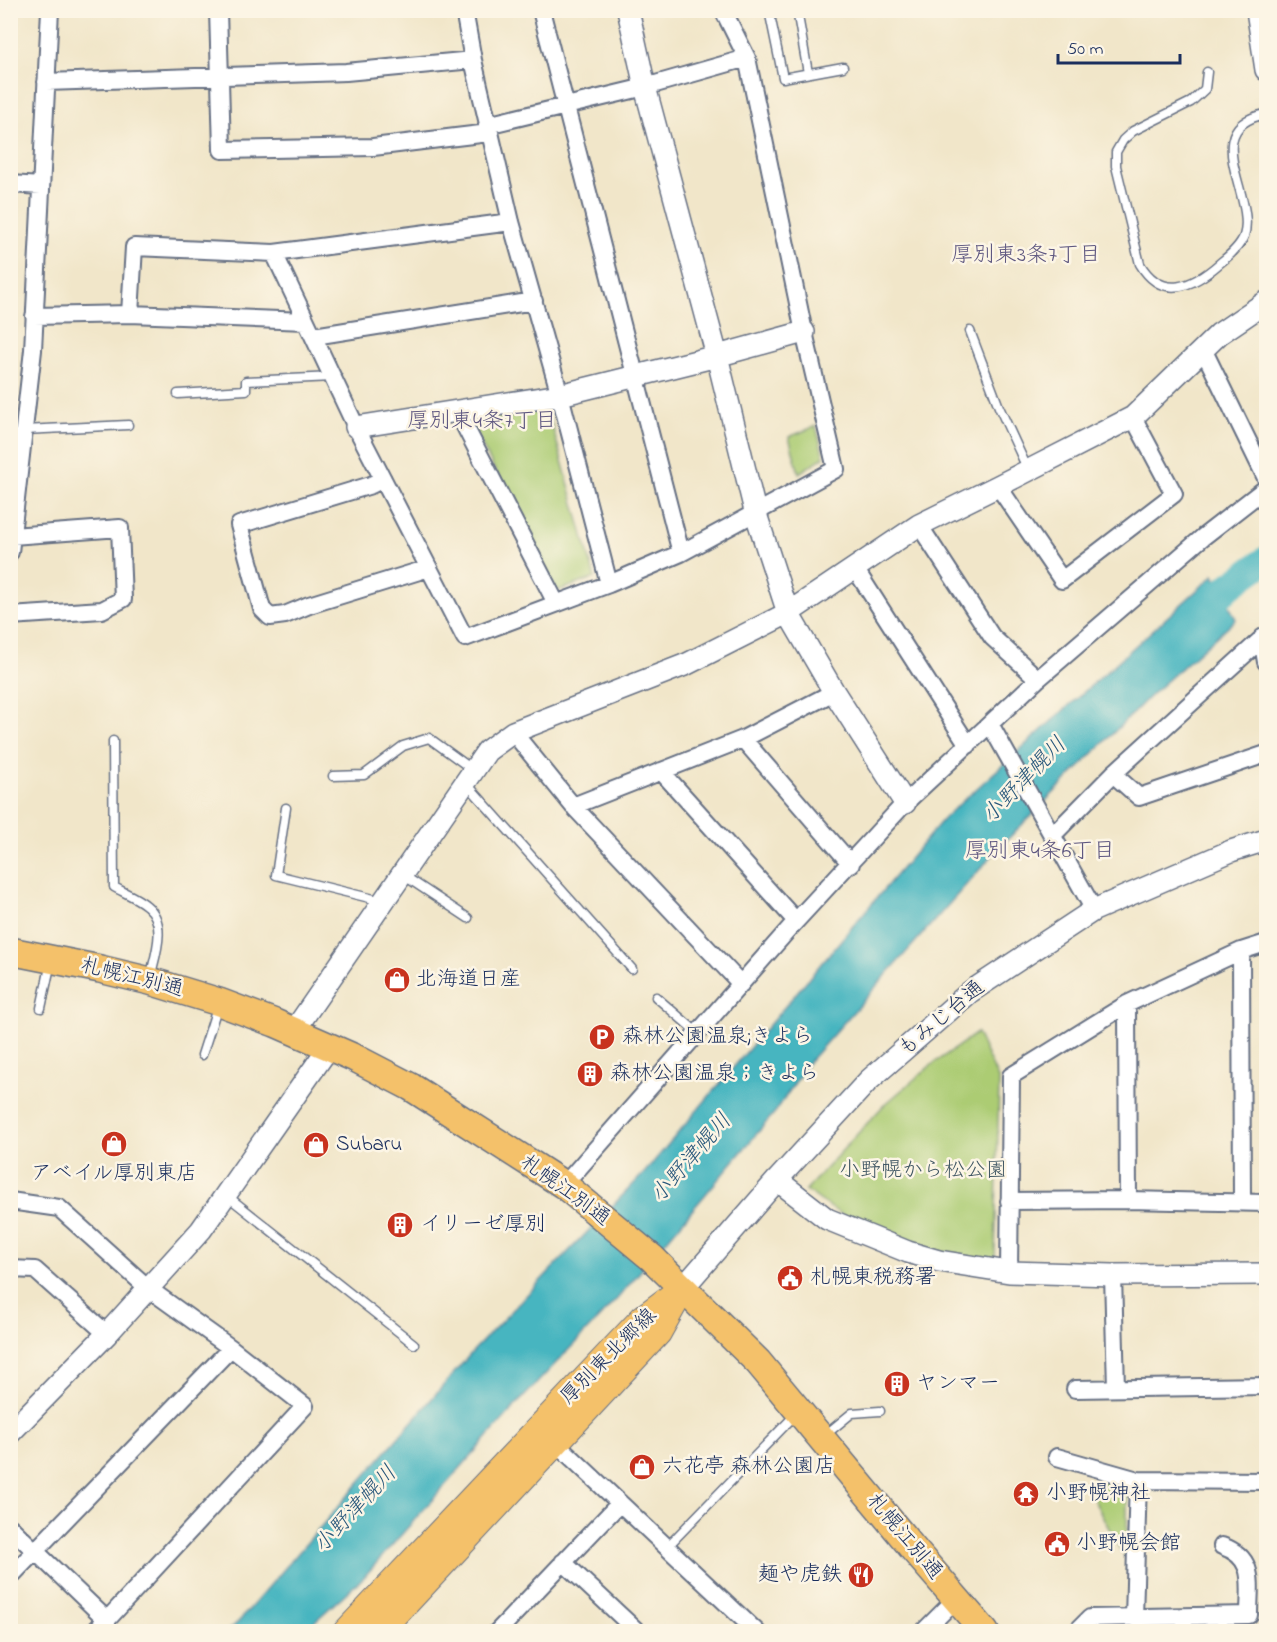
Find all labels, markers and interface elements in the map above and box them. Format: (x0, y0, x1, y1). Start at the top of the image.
scale bar (1058, 27, 1180, 65)
text: 50 m (1067, 37, 1104, 63)
district label: 厚別東3条7丁目 (951, 240, 1101, 272)
district label: 厚別東4条7丁目 (407, 406, 557, 438)
water label: 小野津幌川 (975, 730, 1075, 832)
district label: 厚別東4条6丁目 (965, 836, 1115, 868)
street label: 札幌江別通 (77, 951, 187, 1005)
shop icon: 北海道日産 (382, 965, 412, 995)
place label: 北海道日産 (416, 965, 521, 995)
street label: もみじ台通 (892, 974, 992, 1064)
parking icon: 森林公園温泉;きよら (587, 1022, 617, 1052)
place label: 森林公園温泉;きよら (622, 1022, 814, 1052)
building icon: 森林公園温泉；きよら (575, 1059, 605, 1089)
place label: 森林公園温泉；きよら (610, 1059, 820, 1089)
water label: 小野津幌川 (644, 1107, 740, 1211)
shop icon: アベイル厚別東店 (99, 1129, 129, 1159)
shop icon: Subaru (301, 1130, 331, 1160)
place label: Subaru (336, 1130, 402, 1160)
street label: 札幌江別通 (514, 1148, 616, 1234)
park label: 小野幌から松公園 (839, 1156, 1007, 1186)
place label: アベイル厚別東店 (31, 1159, 197, 1189)
building icon: イリーゼ厚別 (385, 1210, 415, 1240)
place label: イリーゼ厚別 (420, 1210, 546, 1240)
public building icon: 札幌東税務署 (775, 1263, 805, 1293)
place label: 札幌東税務署 (810, 1263, 936, 1293)
street label: 厚別東北郷線 (554, 1302, 664, 1412)
building icon: ヤンマー (882, 1369, 912, 1399)
place label: ヤンマー (916, 1369, 1000, 1399)
shop icon: 六花亭 森林公園店 (627, 1452, 657, 1482)
place label: 六花亭 森林公園店 (662, 1452, 835, 1482)
water label: 小野津幌川 (307, 1459, 405, 1561)
temple icon: 小野幌神社 (1011, 1479, 1041, 1509)
place label: 小野幌神社 (1046, 1479, 1151, 1509)
street label: 札幌江別通 (859, 1487, 949, 1587)
public building icon: 小野幌会館 (1042, 1529, 1072, 1559)
place label: 小野幌会館 (1076, 1529, 1181, 1559)
place label: 麺や虎鉄 (758, 1560, 842, 1590)
restaurant icon: 麺や虎鉄 (846, 1560, 876, 1590)

